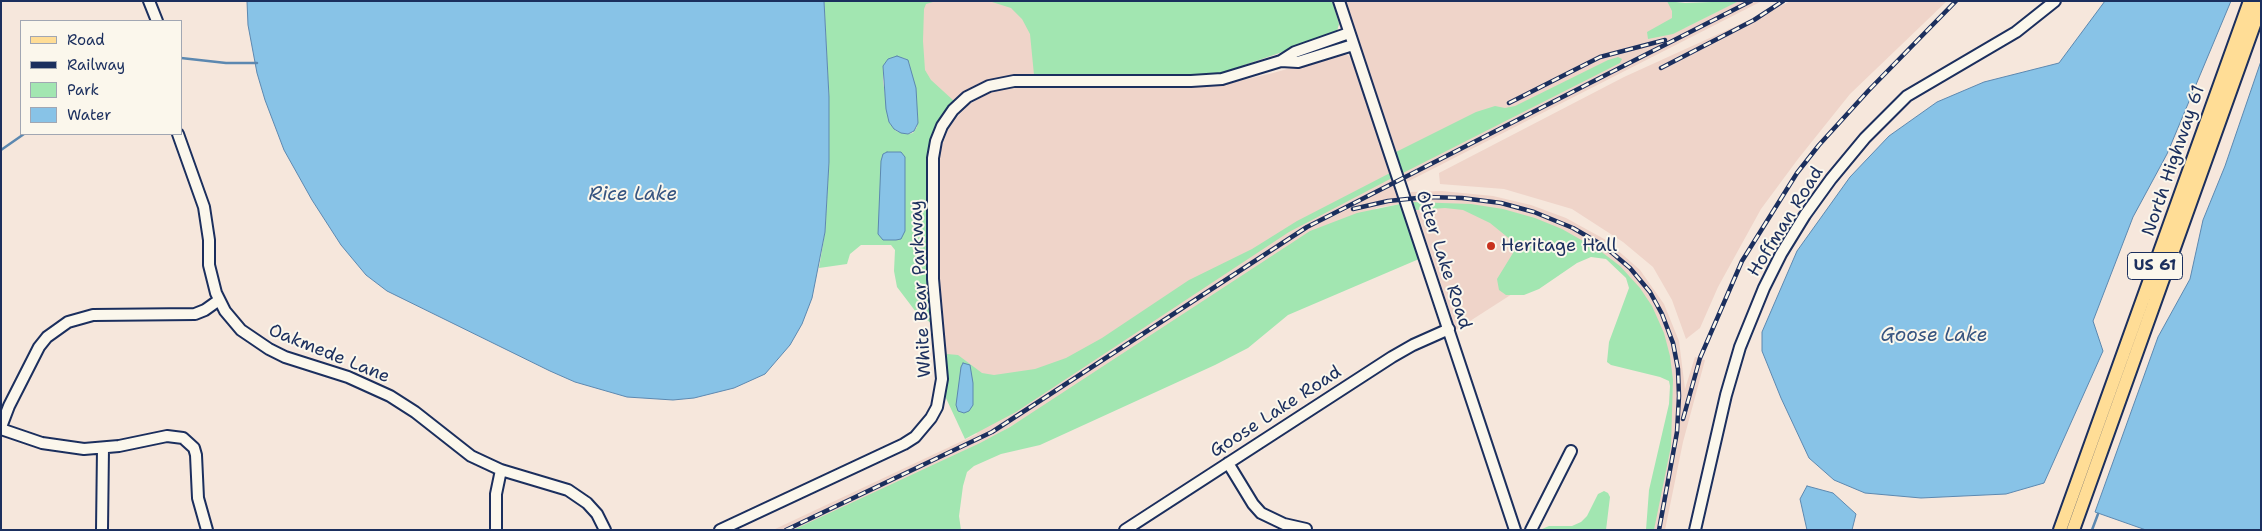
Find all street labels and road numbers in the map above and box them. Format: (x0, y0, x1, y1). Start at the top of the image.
street label: North Highway 61 (2138, 83, 2210, 239)
street label: Hoffman Road (1744, 163, 1828, 281)
street label: Otter Lake Road (1410, 188, 1476, 332)
street label: White Bear Parkway (906, 200, 936, 378)
road number: US 61 (2128, 252, 2182, 280)
street label: Oakmede Lane (265, 320, 393, 388)
street label: Goose Lake Road (1206, 361, 1346, 463)

